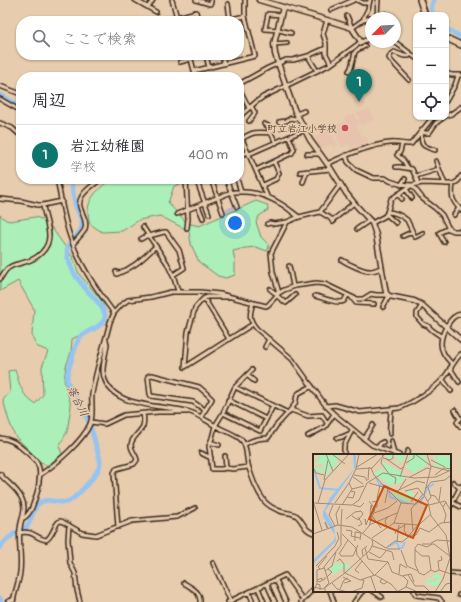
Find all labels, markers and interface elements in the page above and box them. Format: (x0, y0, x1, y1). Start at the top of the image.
north arrow (365, 12, 401, 48)
map controls (413, 12, 449, 120)
button: + (413, 12, 449, 48)
search box (16, 16, 244, 60)
icon: search (30, 27, 52, 49)
text: ここで検索 (62, 30, 137, 49)
button: − (413, 48, 449, 84)
pin: 1 (346, 69, 372, 102)
button: locate (413, 84, 449, 120)
text: 周辺 (32, 90, 66, 111)
place label: 町立岩江小学校 (267, 123, 337, 135)
marker: 町立岩江小学校 (340, 123, 350, 133)
text: 岩江幼稚園 (70, 137, 145, 156)
text: 1 (42, 147, 48, 163)
text: 400 m (188, 147, 228, 163)
text: 学校 (70, 159, 96, 175)
your location (225, 213, 245, 233)
water label: 落合川 (64, 384, 91, 419)
inset map (313, 454, 451, 592)

